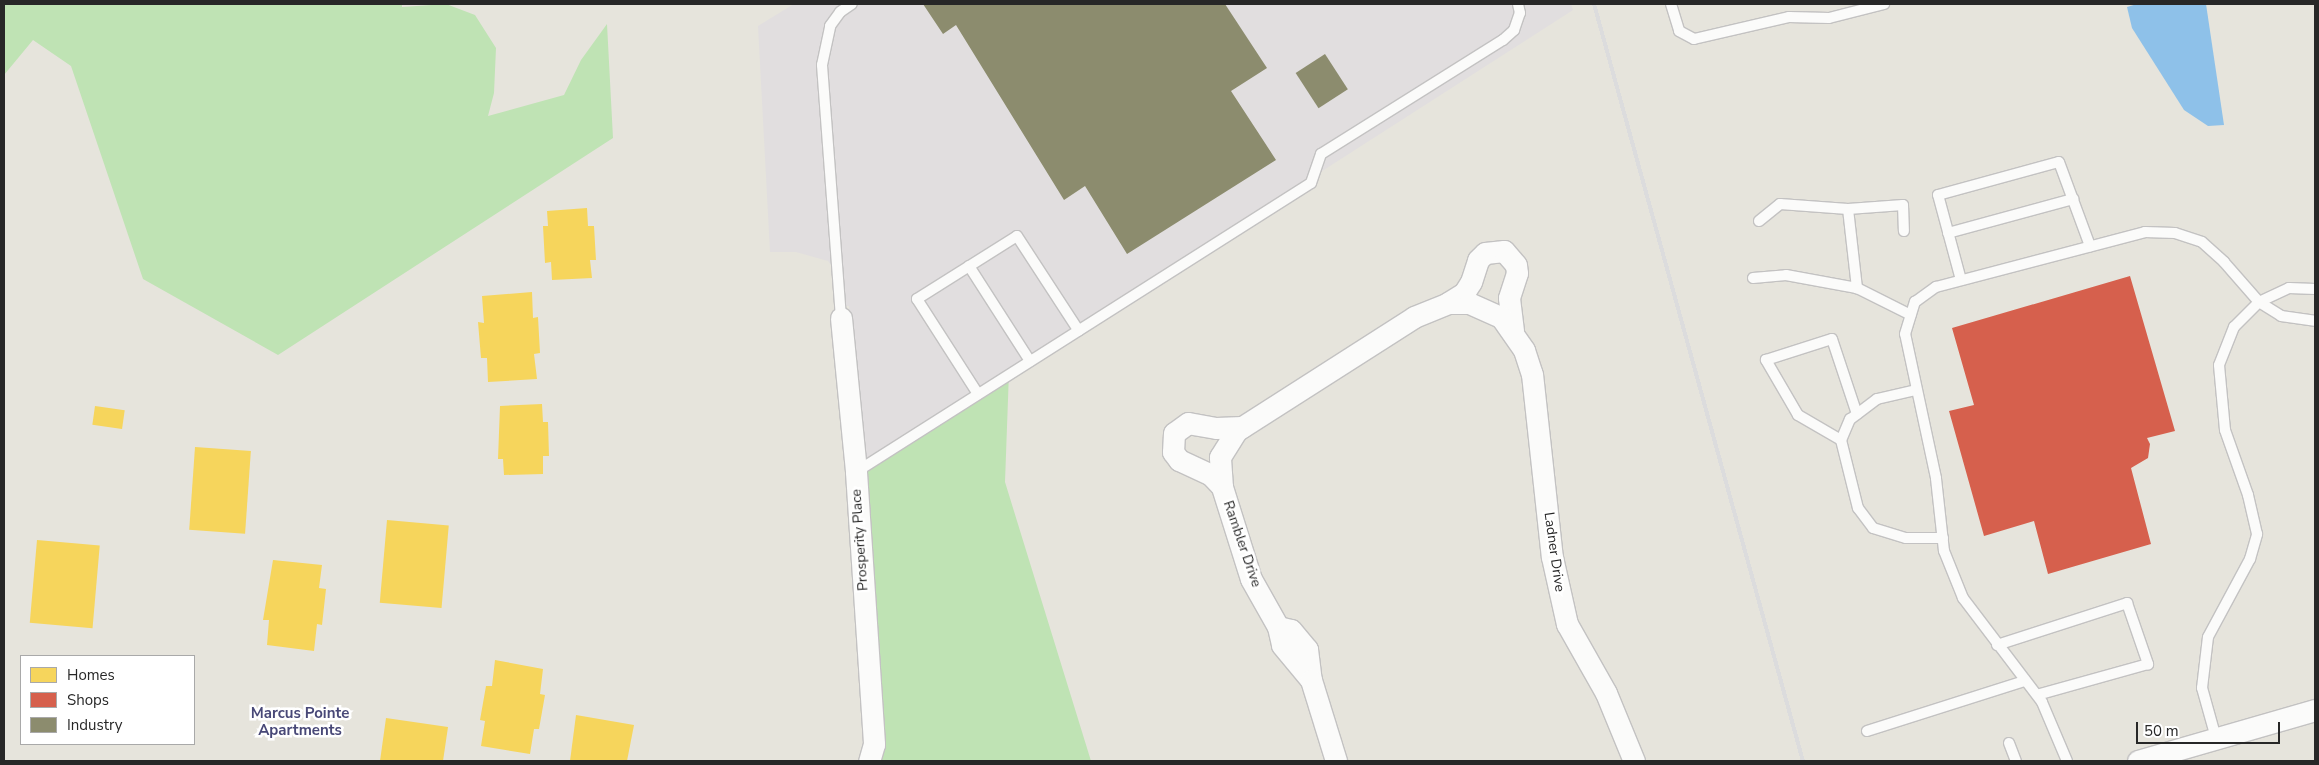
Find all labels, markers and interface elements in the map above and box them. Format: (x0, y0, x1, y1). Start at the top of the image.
street label: Prosperity Place (848, 489, 872, 591)
street label: Rambler Drive (1219, 499, 1265, 589)
street label: Ladner Drive (1540, 511, 1568, 593)
legend (20, 655, 195, 745)
text: Homes (67, 665, 115, 685)
text: Shops (67, 690, 109, 710)
district label: Marcus Pointe Apartments (251, 704, 349, 739)
scale bar (2139, 712, 2283, 744)
text: Industry (67, 715, 122, 735)
text: 50 m (2144, 721, 2179, 741)

